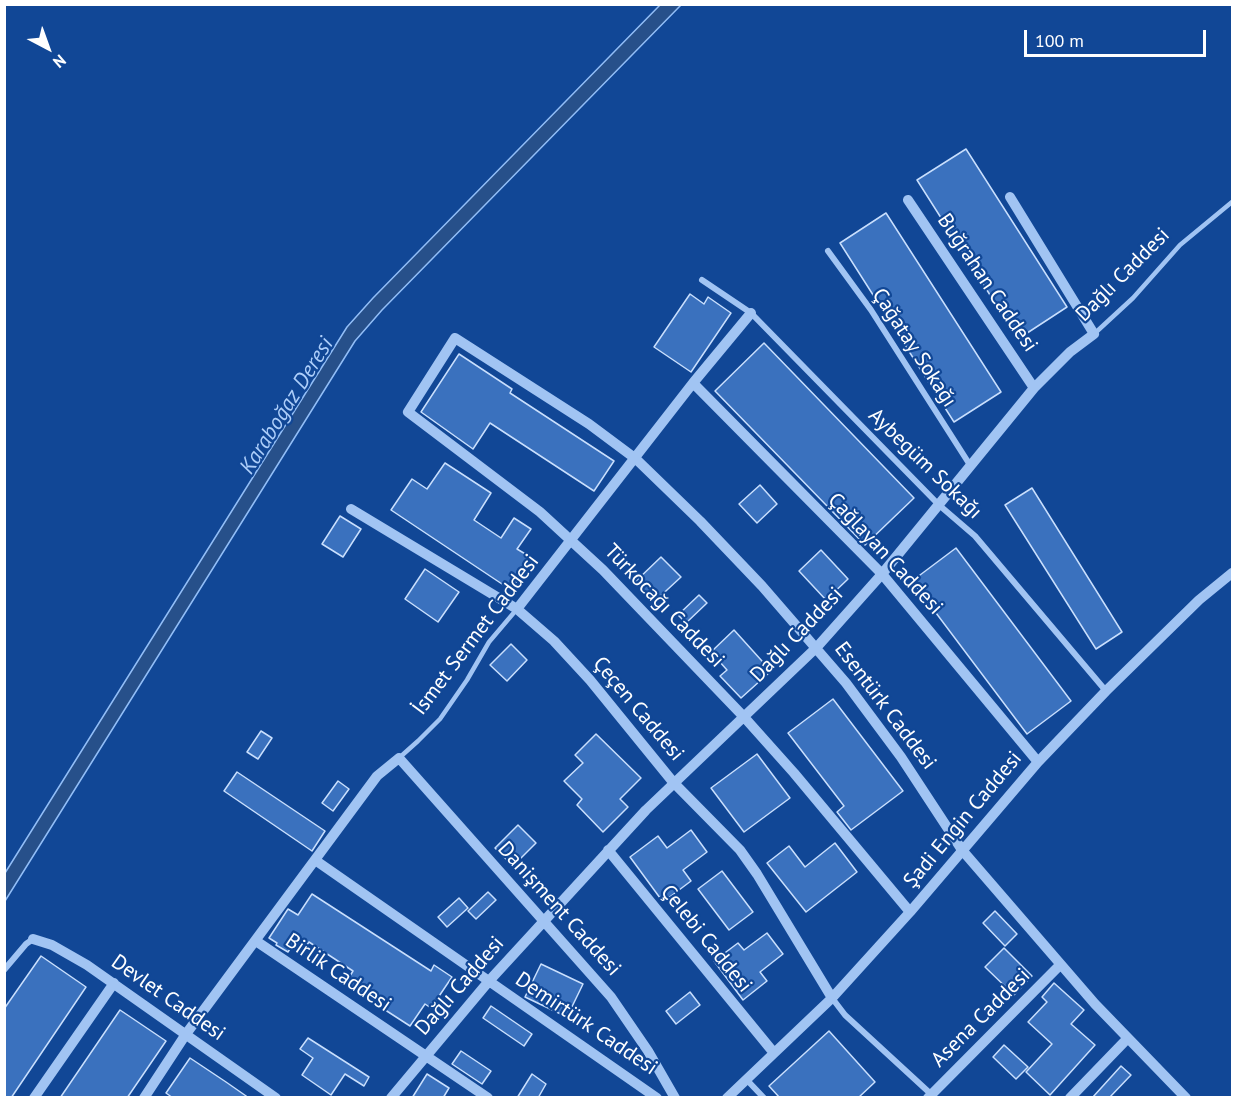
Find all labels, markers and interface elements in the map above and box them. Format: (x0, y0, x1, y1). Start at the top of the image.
north arrow (18, 18, 78, 78)
scale bar (1027, 18, 1208, 56)
text: 100 m (1035, 29, 1084, 52)
text: N (49, 51, 70, 73)
street label: Buğrahan Caddesi (931, 209, 1043, 357)
street label: Dağlı Caddesi (1071, 223, 1175, 327)
street label: Çağatay Sokağı (866, 284, 962, 412)
water label: Karaboğaz Deresi (234, 333, 340, 479)
street label: Aybegüm Sokağı (863, 403, 987, 525)
street label: Çağlayan Caddesi (822, 488, 948, 620)
street label: Türkocağı Caddesi (599, 539, 729, 673)
street label: İsmet Sermet Caddesi (407, 550, 545, 720)
street label: Dağlı Caddesi (745, 582, 849, 688)
street label: Esentürk Caddesi (829, 637, 941, 775)
street label: Çeçen Caddesi (587, 652, 689, 766)
street label: Şadi Engin Caddesi (899, 747, 1027, 893)
street label: Danişment Caddesi (492, 837, 626, 981)
street label: Çelebi Caddesi (655, 880, 757, 998)
street label: Birlik Caddesi (280, 928, 396, 1018)
street label: Dağlı Caddesi (410, 931, 510, 1041)
street label: Devlet Caddesi (106, 949, 230, 1047)
street label: Asena Caddesi (926, 963, 1036, 1073)
street label: Demirtürk Caddesi (510, 967, 662, 1081)

